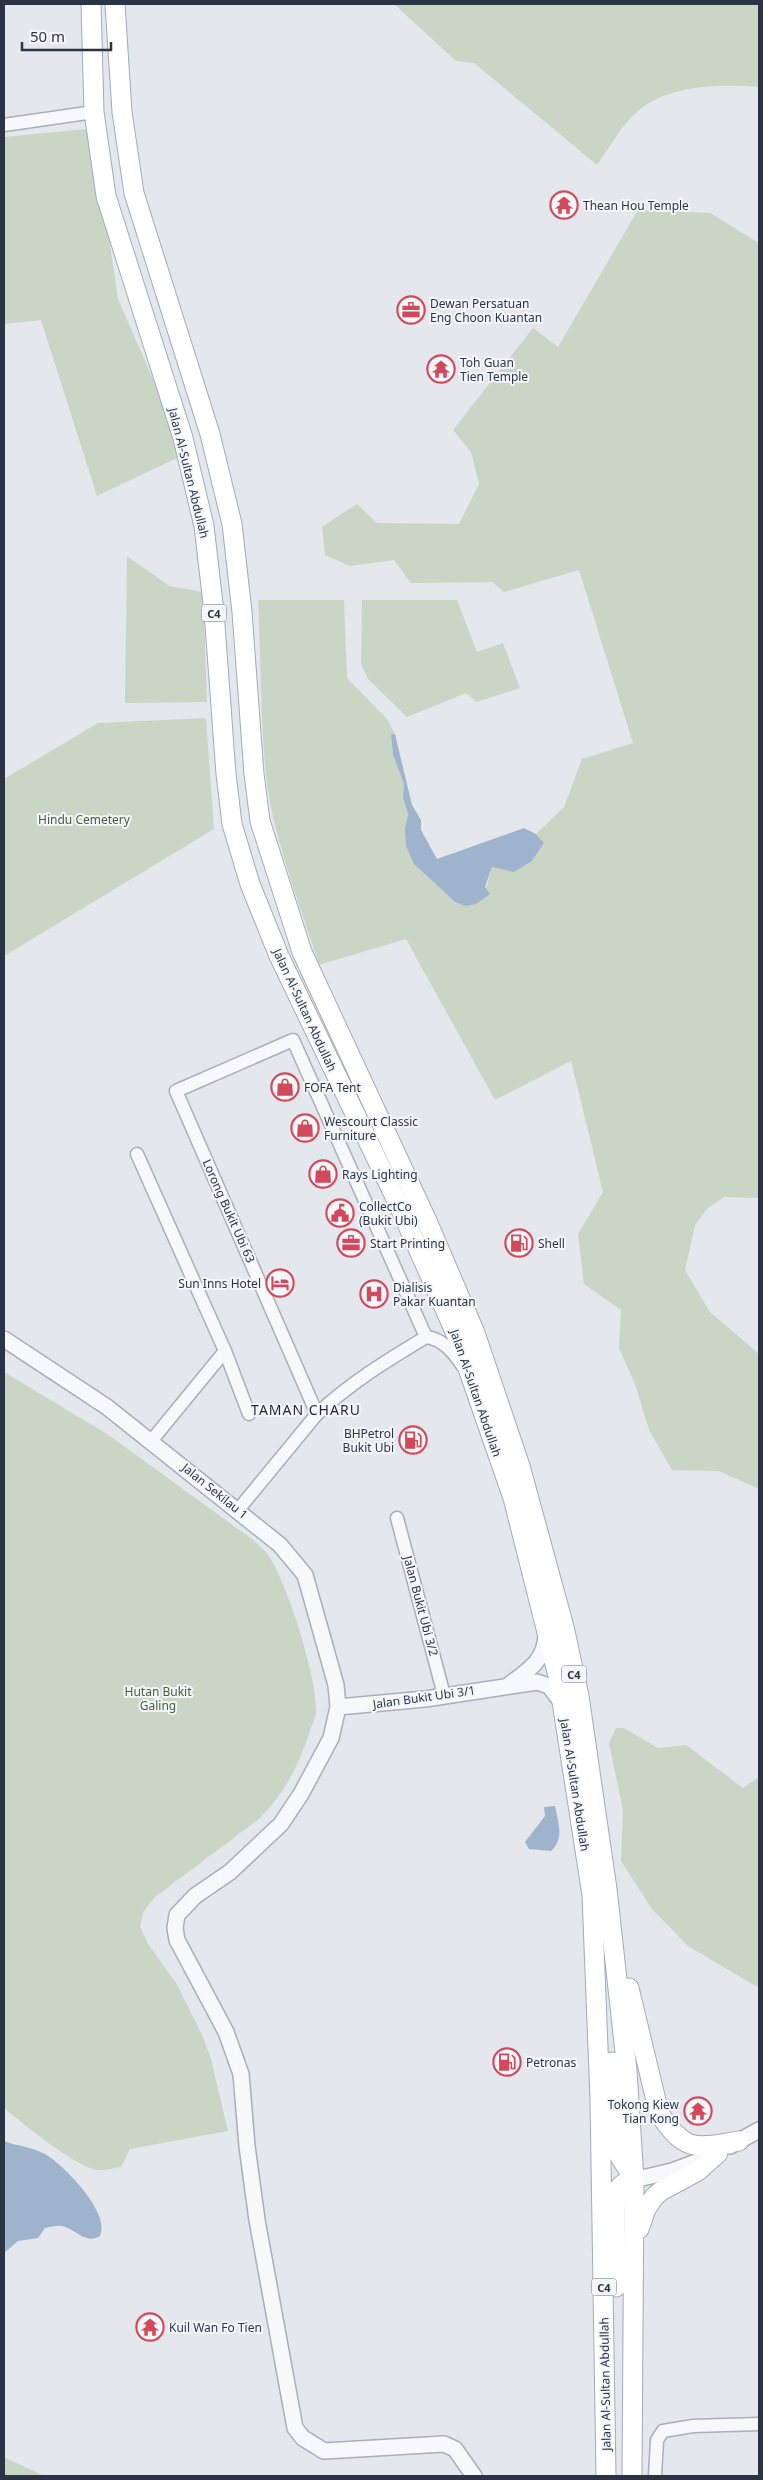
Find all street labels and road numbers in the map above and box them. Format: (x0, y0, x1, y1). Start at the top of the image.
street label: Jalan Al-Sultan Abdullah (164, 405, 213, 540)
road number: C4 (202, 604, 226, 622)
street label: Jalan Al-Sultan Abdullah (269, 945, 341, 1074)
street label: Lorong Bukit Ubi 63 (199, 1157, 260, 1266)
street label: Jalan Al-Sultan Abdullah (446, 1326, 506, 1459)
street label: Jalan Sekilau 1 (178, 1458, 252, 1523)
street label: Jalan Bukit Ubi 3/2 (399, 1553, 443, 1658)
road number: C4 (562, 1666, 586, 1682)
street label: Jalan Bukit Ubi 3/1 (371, 1681, 476, 1713)
street label: Jalan Al-Sultan Abdullah (556, 1717, 594, 1852)
road number: C4 (592, 2278, 616, 2296)
street label: Jalan Al-Sultan Abdullah (595, 2317, 615, 2452)

